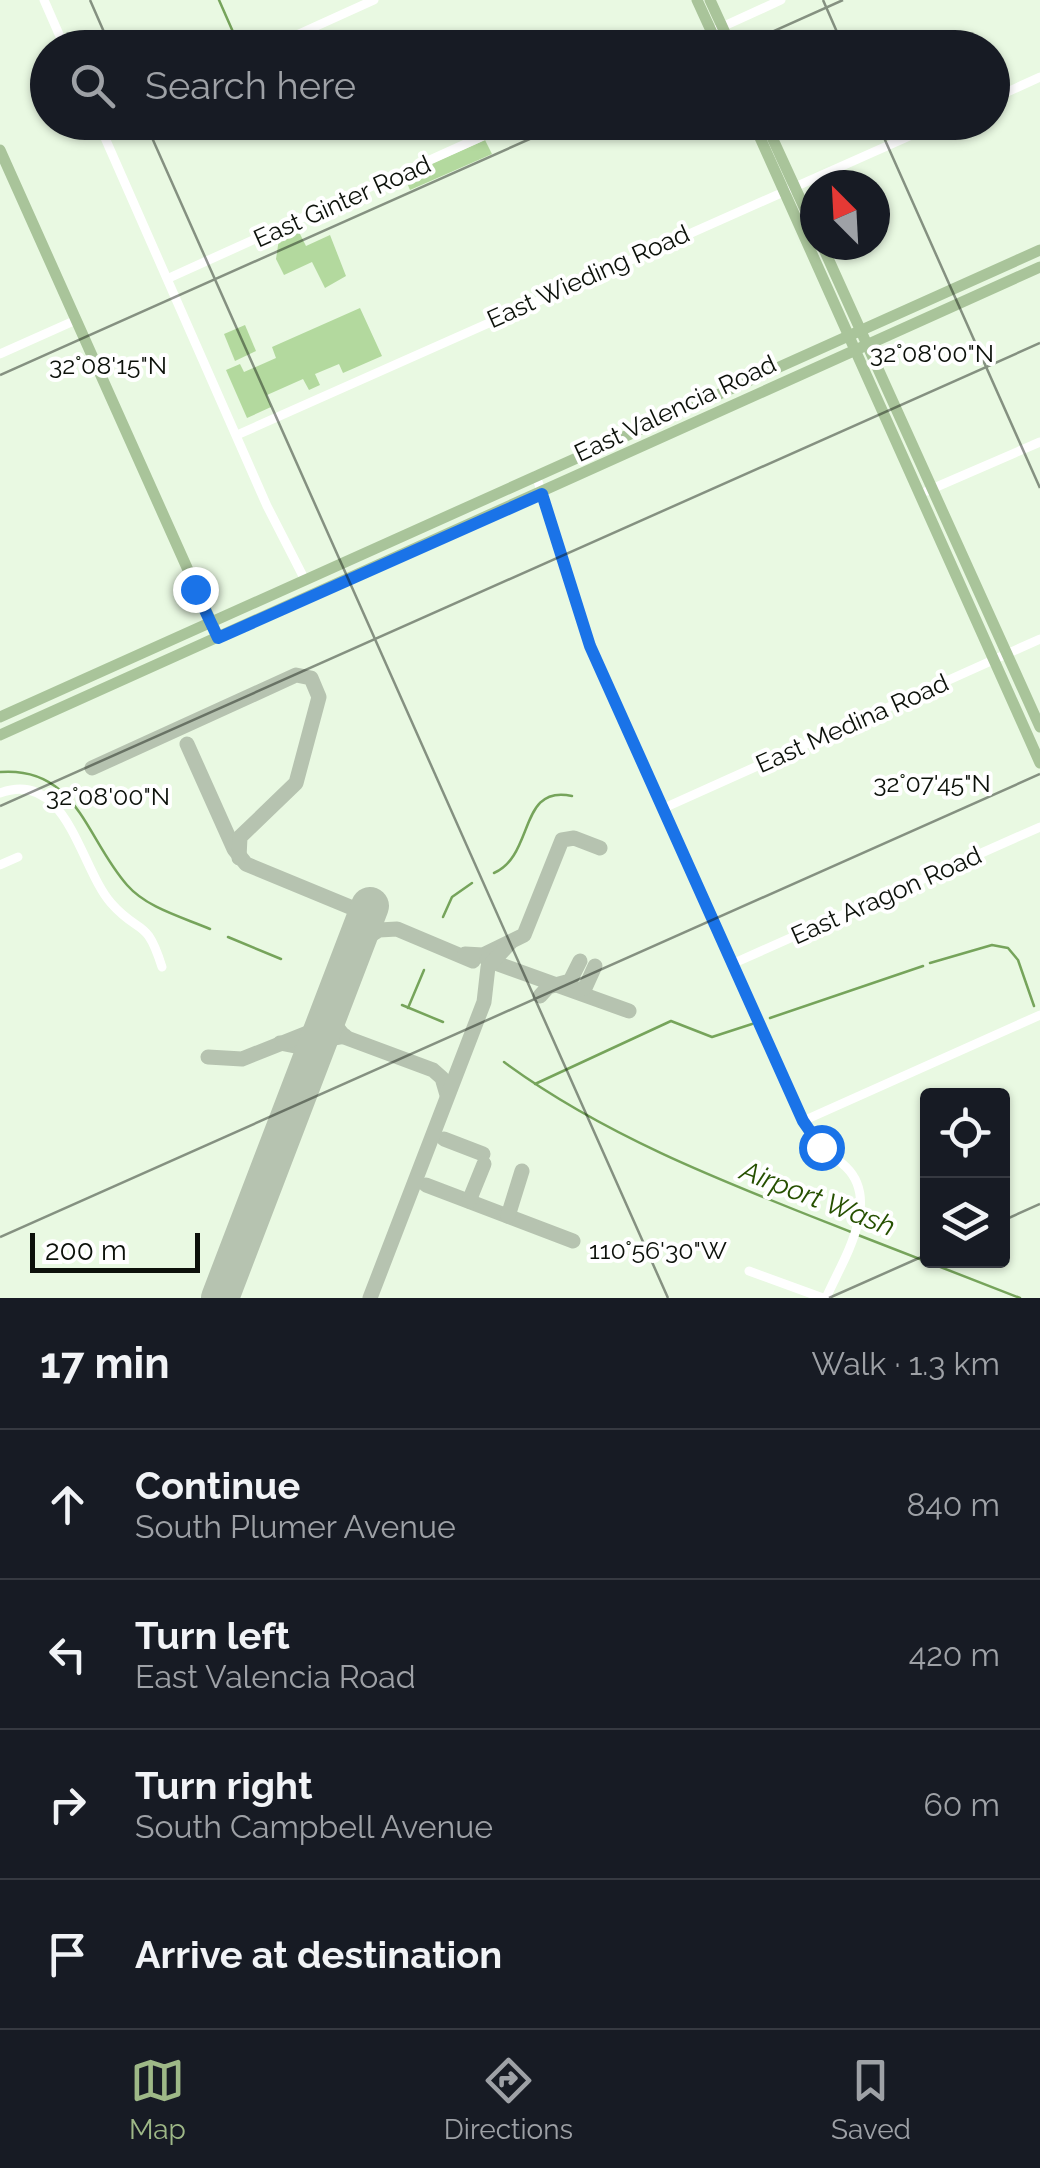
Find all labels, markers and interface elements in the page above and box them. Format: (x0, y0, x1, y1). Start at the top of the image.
search box (30, 30, 1010, 140)
icon: search (65, 58, 120, 113)
text: Search here (145, 63, 356, 108)
street label: East Ginter Road (249, 149, 435, 253)
north arrow (800, 170, 890, 260)
street label: East Wieding Road (482, 218, 694, 334)
text: 32°08'00"N (870, 338, 994, 368)
street label: East Valencia Road (569, 348, 781, 468)
text: 32°08'15"N (49, 350, 167, 380)
route end (173, 567, 219, 613)
street label: East Medina Road (751, 667, 953, 779)
text: 32°07'45"N (873, 768, 991, 798)
text: 32°08'00"N (46, 781, 170, 811)
street label: East Aragon Road (786, 840, 986, 950)
map controls (920, 1088, 1010, 1268)
button: locate (920, 1088, 1010, 1178)
route start (799, 1125, 845, 1171)
water label: Airport Wash (734, 1153, 900, 1243)
button: layers (920, 1178, 1010, 1268)
scale bar (30, 1228, 200, 1272)
text: 200 m (45, 1234, 127, 1267)
text: 110°56'30"W (589, 1235, 727, 1265)
text: 17 min (40, 1339, 170, 1388)
text: Walk · 1.3 km (811, 1345, 1000, 1382)
text: Continue (135, 1463, 300, 1508)
icon: ahead (40, 1477, 95, 1532)
text: 840 m (906, 1486, 1000, 1523)
text: South Plumer Avenue (135, 1508, 456, 1545)
text: Turn left (135, 1613, 290, 1658)
icon: left (40, 1627, 95, 1682)
text: 420 m (909, 1636, 1000, 1673)
text: East Valencia Road (135, 1658, 416, 1695)
text: Turn right (135, 1763, 312, 1808)
icon: right (40, 1777, 95, 1832)
text: 60 m (924, 1786, 1000, 1823)
text: South Campbell Avenue (135, 1808, 493, 1845)
icon: arrive (40, 1927, 95, 1982)
text: Arrive at destination (135, 1932, 502, 1977)
tab: Map (129, 2053, 186, 2146)
tab: Directions (444, 2053, 573, 2146)
tab: Saved (831, 2053, 911, 2146)

